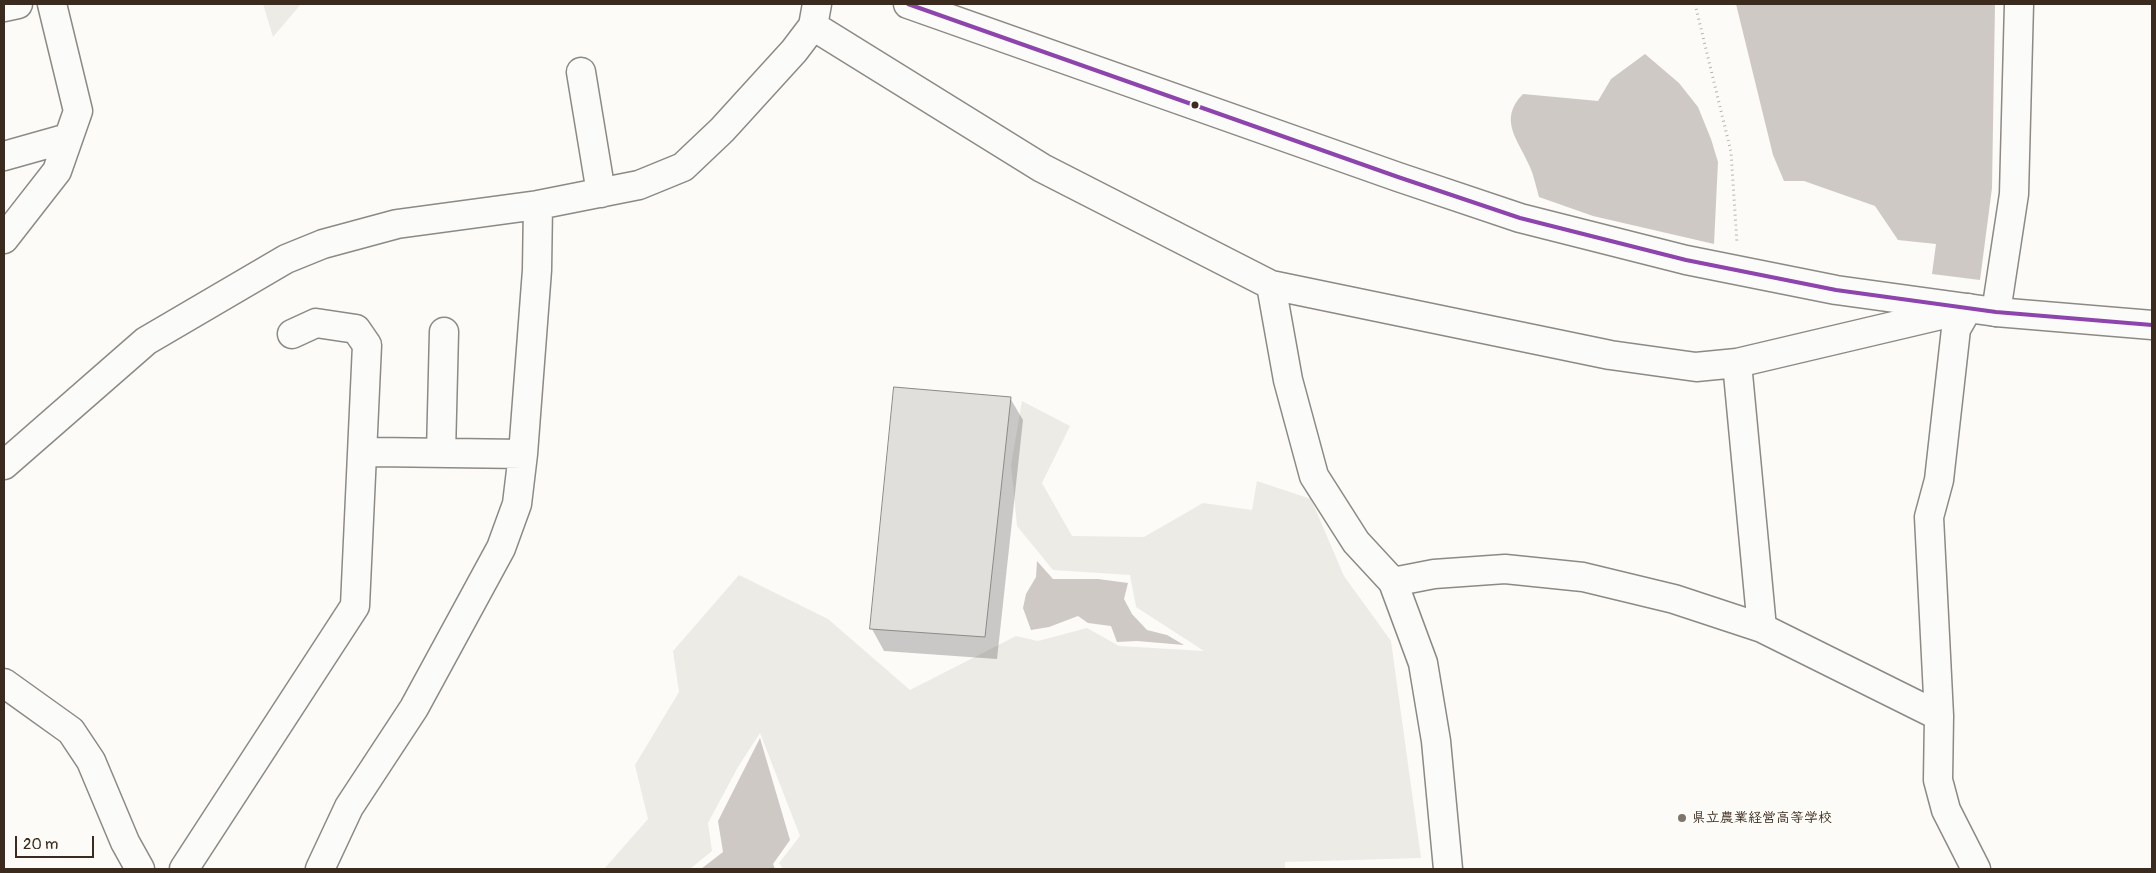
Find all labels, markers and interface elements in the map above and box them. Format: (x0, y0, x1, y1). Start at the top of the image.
unlabelled marker (1190, 100, 1200, 110)
place label: 県立農業経営高等学校 (1692, 810, 1832, 826)
marker: 県立農業経営高等学校 (1676, 812, 1688, 824)
scale bar (18, 826, 96, 858)
text: 20 m (23, 835, 58, 854)

